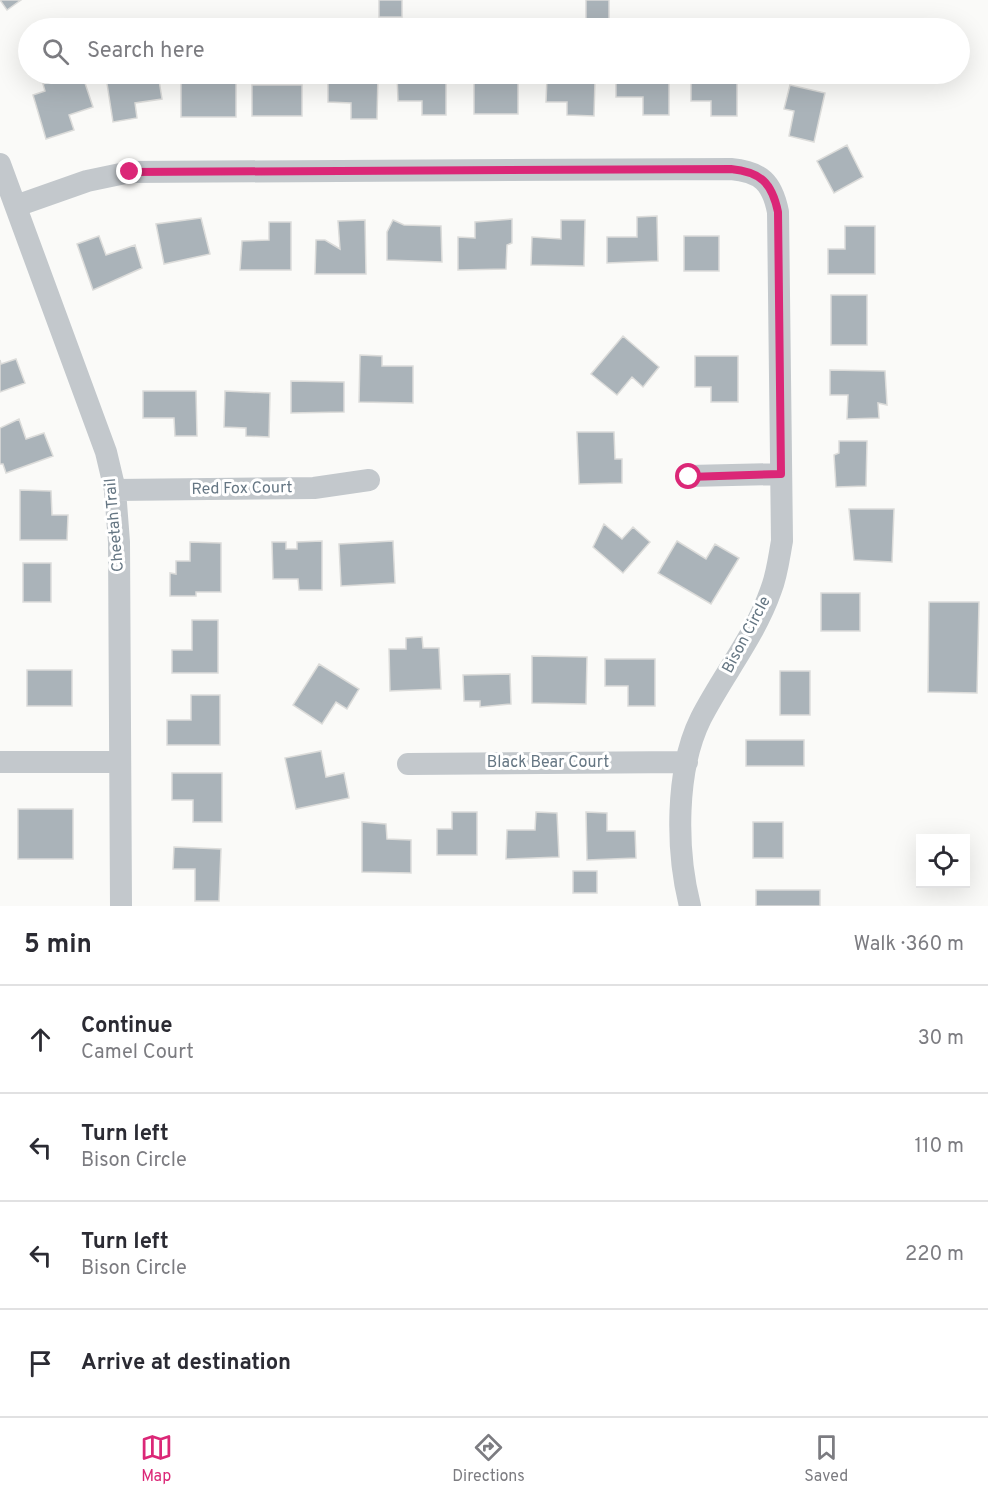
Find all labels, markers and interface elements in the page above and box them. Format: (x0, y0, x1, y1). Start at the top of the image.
search box (18, 18, 970, 84)
icon: search (39, 35, 72, 68)
text: Search here (87, 38, 205, 65)
route end (116, 158, 142, 184)
route start (675, 463, 701, 489)
street label: Cheetah Trail (101, 477, 129, 573)
street label: Red Fox Court (191, 478, 293, 500)
street label: Bison Circle (718, 593, 776, 677)
street label: Black Bear Court (487, 753, 609, 773)
map controls (916, 834, 970, 888)
button: locate (916, 834, 970, 888)
text: 5 min (24, 929, 92, 962)
text: Walk · 360 m (853, 932, 964, 958)
text: Continue (81, 1013, 172, 1040)
icon: ahead (24, 1023, 57, 1056)
text: 30 m (918, 1026, 964, 1052)
text: Camel Court (81, 1040, 194, 1066)
text: Turn left (81, 1121, 169, 1148)
icon: left (24, 1131, 57, 1164)
text: 110 m (915, 1134, 964, 1160)
text: Bison Circle (81, 1148, 187, 1174)
text: Turn left (81, 1229, 169, 1256)
icon: left (24, 1239, 57, 1272)
text: 220 m (905, 1242, 964, 1268)
text: Bison Circle (81, 1256, 187, 1282)
icon: arrive (24, 1347, 57, 1380)
text: Arrive at destination (81, 1350, 291, 1377)
tab: Map (140, 1431, 173, 1487)
tab: Directions (452, 1431, 525, 1487)
tab: Saved (804, 1431, 848, 1487)

